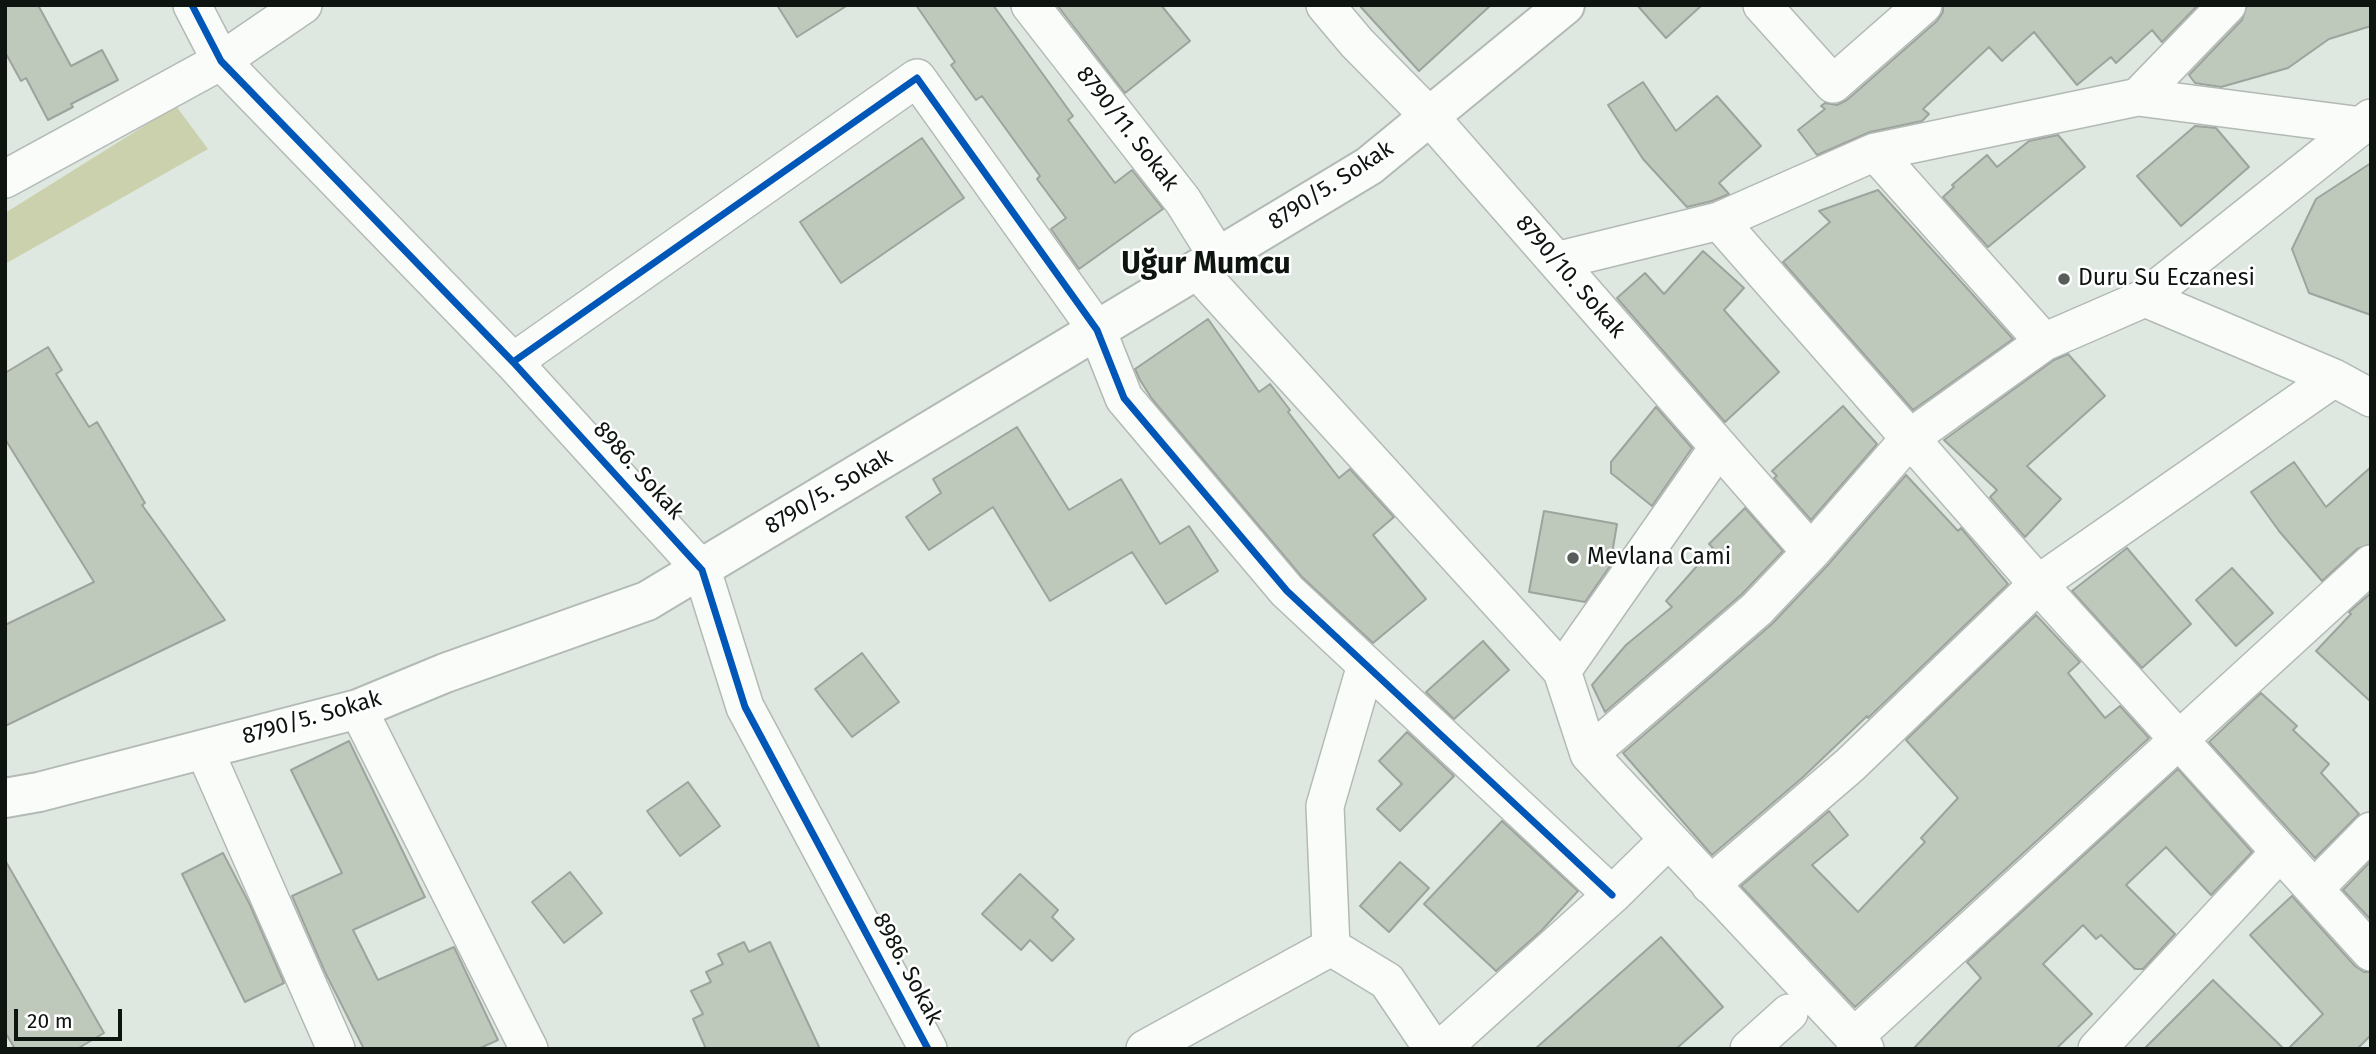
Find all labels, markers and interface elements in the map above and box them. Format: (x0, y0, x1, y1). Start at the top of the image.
street label: 8790/11. Sokak (1070, 61, 1184, 197)
street label: 8790/5. Sokak (1263, 135, 1399, 237)
street label: 8790/10. Sokak (1509, 210, 1631, 344)
district label: Uğur Mumcu (1121, 247, 1291, 283)
place label: Duru Su Eczanesi (2078, 265, 2255, 293)
marker: Duru Su Eczanesi (2056, 271, 2072, 287)
street label: 8986. Sokak (587, 416, 689, 526)
street label: 8790/5. Sokak (760, 443, 898, 541)
place label: Mevlana Cami (1587, 544, 1731, 572)
marker: Mevlana Cami (1565, 550, 1581, 566)
street label: 8790/5. Sokak (239, 685, 385, 751)
street label: 8986. Sokak (866, 908, 948, 1030)
scale bar (18, 995, 126, 1038)
text: 20 m (27, 1008, 73, 1034)

